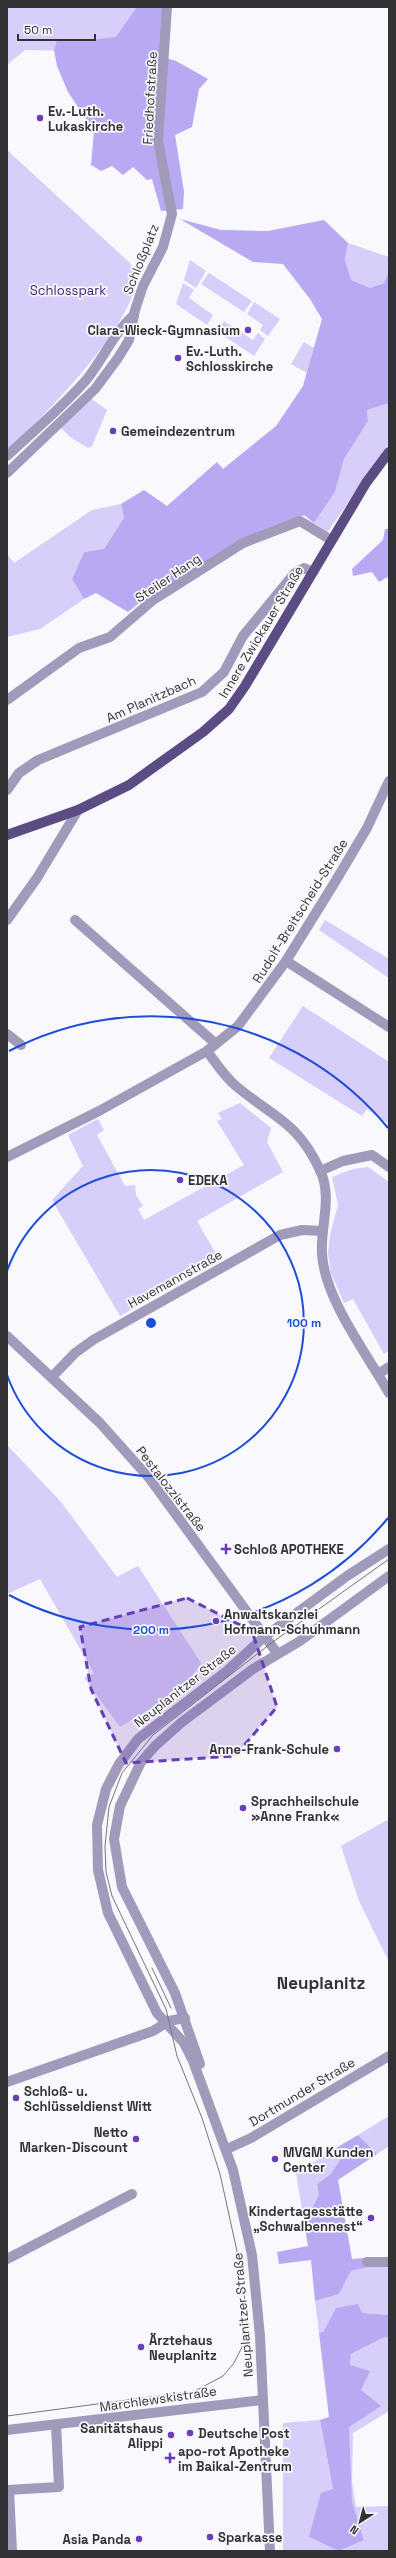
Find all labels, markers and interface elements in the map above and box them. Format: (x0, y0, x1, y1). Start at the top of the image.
scale bar (18, 16, 95, 42)
text: 50 m (24, 22, 52, 38)
street label: Friedhofstraße (139, 51, 161, 145)
place label: Ev.-Luth. Lukaskirche (48, 103, 123, 135)
marker: Ev.-Luth. Lukaskirche (35, 113, 45, 123)
street label: Schloßplatz (119, 221, 163, 297)
park label: Schlosspark (30, 282, 106, 299)
place label: Clara-Wieck-Gymnasium (87, 322, 240, 339)
marker: Clara-Wieck-Gymnasium (243, 325, 253, 335)
place label: Ev.-Luth. Schlosskirche (186, 343, 273, 375)
marker: Ev.-Luth. Schlosskirche (173, 353, 183, 363)
place label: Gemeindezentrum (121, 423, 235, 440)
marker: Gemeindezentrum (108, 426, 118, 436)
street label: Steiler Hang (132, 550, 204, 606)
street label: Innere Zwickauer Straße (215, 563, 307, 701)
street label: Am Planitzbach (103, 672, 199, 726)
street label: Rudolf-Breitscheid-Straße (249, 836, 351, 986)
place label: EDEKA (188, 1172, 228, 1189)
marker: EDEKA (175, 1175, 185, 1185)
street label: Havemannstraße (125, 1246, 225, 1312)
text: 100 m (287, 1315, 321, 1331)
centre of rings (144, 1316, 158, 1330)
street label: Pestalozzistraße (132, 1443, 210, 1535)
place label: Schloß APOTHEKE (234, 1541, 344, 1558)
marker: Schloß APOTHEKE (221, 1544, 231, 1554)
place label: Anwaltskanzlei Hofmann-Schuhmann (224, 1606, 360, 1638)
marker: Anwaltskanzlei Hofmann-Schuhmann (211, 1616, 221, 1626)
text: 200 m (133, 1622, 169, 1638)
street label: Neuplanitzer Straße (131, 1641, 239, 1731)
place label: Anne-Frank-Schule (209, 1741, 329, 1758)
marker: Anne-Frank-Schule (332, 1744, 342, 1754)
place label: Sprachheilschule »Anne Frank« (251, 1793, 359, 1825)
marker: Sprachheilschule »Anne Frank« (238, 1803, 248, 1813)
district label: Neuplanitz (277, 1972, 365, 1994)
street label: Dortmunder Straße (246, 2054, 358, 2130)
place label: Schloß- u. Schlüsseldienst Witt (24, 2083, 152, 2115)
marker: Schloß- u. Schlüsseldienst Witt (11, 2093, 21, 2103)
place label: Netto Marken-Discount (20, 2124, 128, 2156)
marker: Netto Marken-Discount (131, 2134, 141, 2144)
place label: MVGM Kunden Center (283, 2144, 374, 2176)
marker: MVGM Kunden Center (270, 2154, 280, 2164)
place label: Kindertagesstätte „Schwalbennest“ (249, 2203, 363, 2235)
marker: Kindertagesstätte „Schwalbennest“ (366, 2213, 376, 2223)
street label: Neuplanitzer Straße (229, 2252, 257, 2378)
place label: Ärztehaus Neuplanitz (149, 2332, 217, 2364)
marker: Ärztehaus Neuplanitz (136, 2342, 146, 2352)
street label: Marchlewskistraße (98, 2382, 218, 2416)
place label: Sanitätshaus Alippi (80, 2420, 163, 2452)
place label: Deutsche Post (198, 2425, 290, 2442)
marker: Deutsche Post (185, 2428, 195, 2438)
marker: Sanitätshaus Alippi (166, 2430, 176, 2440)
place label: apo-rot Apotheke im Baikal-Zentrum (178, 2443, 292, 2475)
marker: apo-rot Apotheke im Baikal-Zentrum (165, 2453, 175, 2463)
north arrow (340, 2502, 380, 2542)
text: N (347, 2522, 361, 2538)
place label: Sparkasse (218, 2529, 283, 2546)
place label: Asia Panda (63, 2531, 131, 2548)
marker: Sparkasse (205, 2532, 215, 2542)
marker: Asia Panda (134, 2534, 144, 2544)

